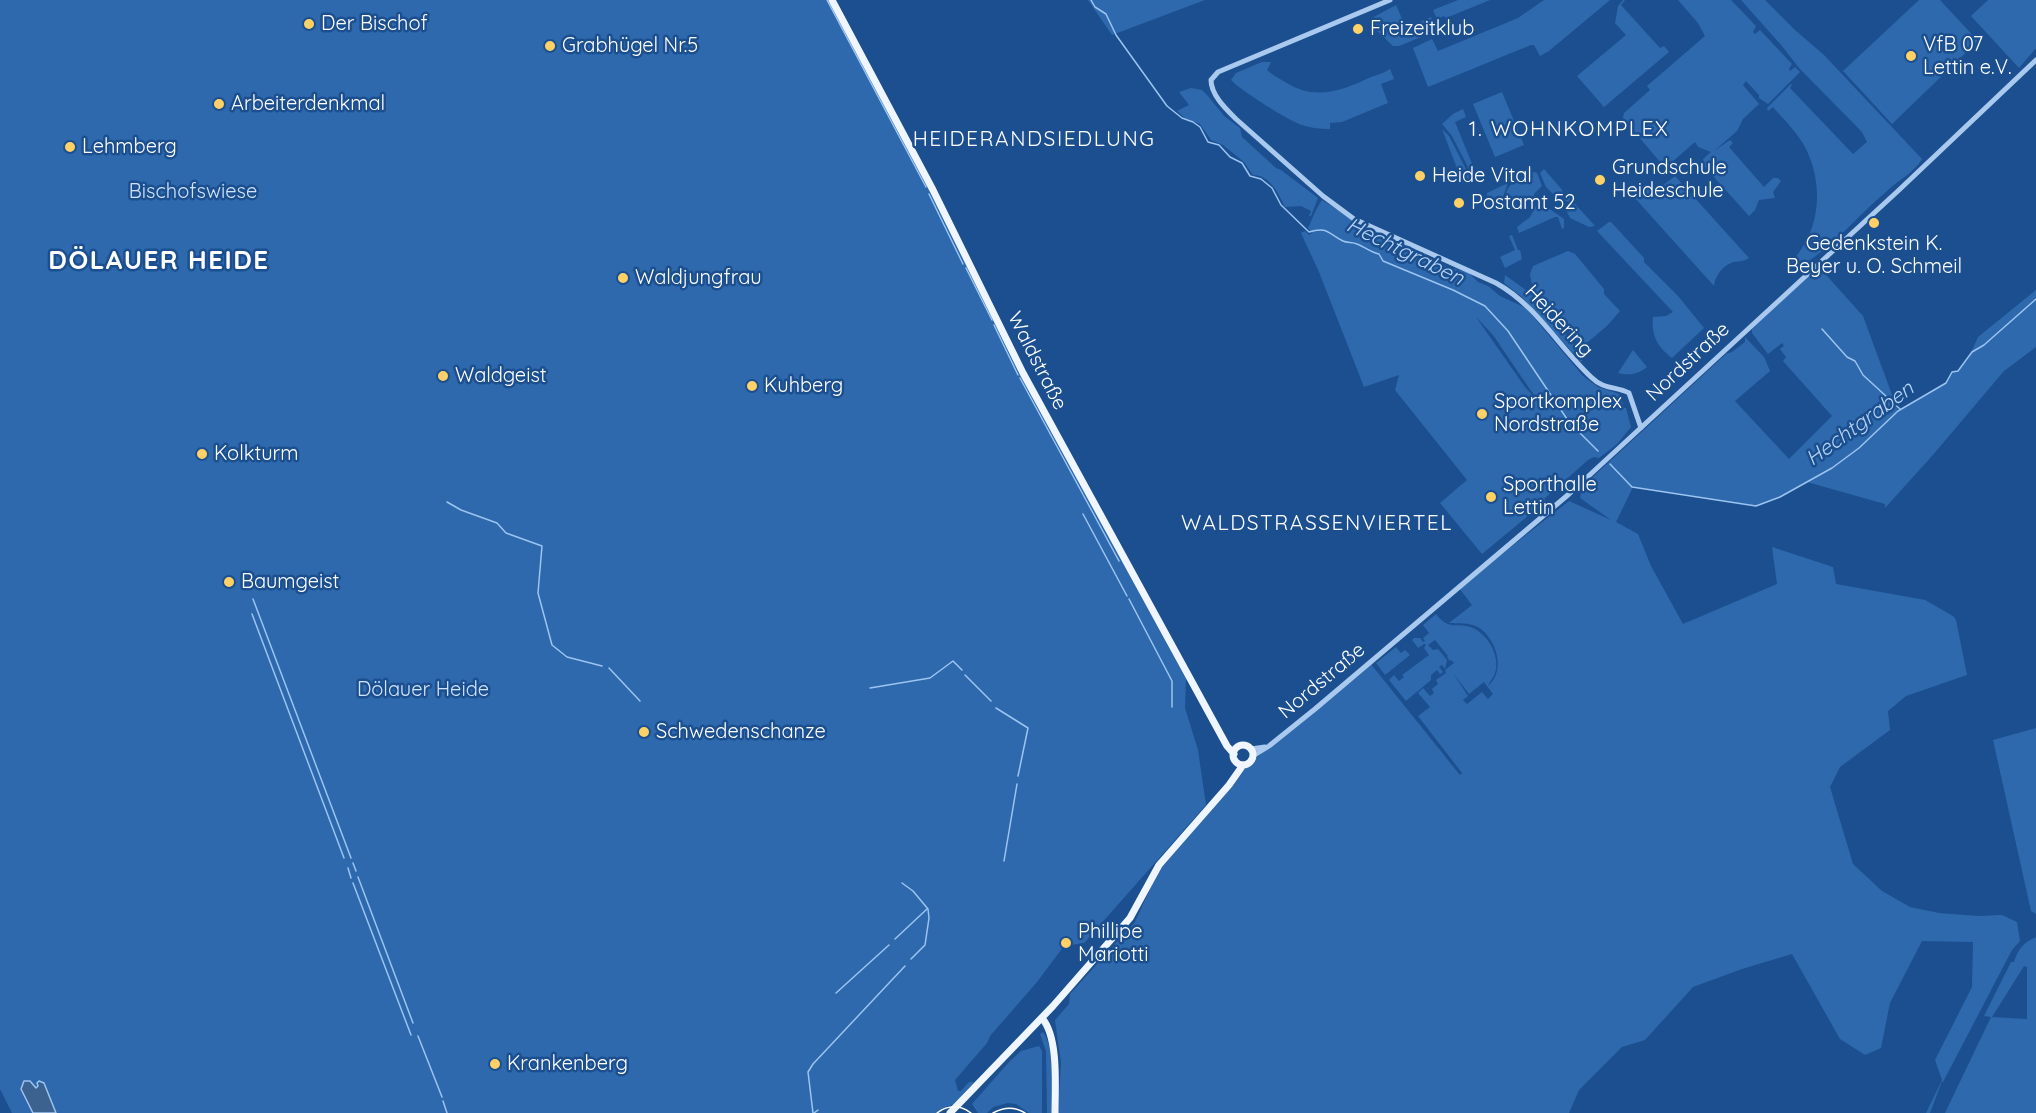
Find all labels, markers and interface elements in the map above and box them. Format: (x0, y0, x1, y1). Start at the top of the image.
place label: Der Bischof (321, 12, 428, 36)
marker: Der Bischof (302, 17, 316, 31)
place label: Freizeitklub (1370, 17, 1474, 41)
marker: Freizeitklub (1351, 22, 1365, 36)
place label: VfB 07 Lettin e.V. (1923, 33, 2012, 80)
place label: Grabhügel Nr.5 (562, 34, 698, 58)
marker: Grabhügel Nr.5 (543, 39, 557, 53)
marker: VfB 07 Lettin e.V. (1904, 49, 1918, 63)
place label: Arbeiterdenkmal (231, 92, 385, 116)
marker: Arbeiterdenkmal (212, 97, 226, 111)
district label: 1. WOHNKOMPLEX (1469, 117, 1669, 143)
district label: HEIDERANDSIEDLUNG (913, 127, 1155, 153)
place label: Lehmberg (82, 135, 177, 159)
marker: Lehmberg (63, 140, 77, 154)
place label: Grundschule Heideschule (1612, 156, 1727, 203)
place label: Heide Vital (1432, 164, 1532, 188)
marker: Heide Vital (1413, 169, 1427, 183)
marker: Grundschule Heideschule (1593, 173, 1607, 187)
park label: Bischofswiese (129, 180, 257, 204)
place label: Postamt 52 (1471, 191, 1576, 215)
marker: Postamt 52 (1452, 196, 1466, 210)
water label: Hechtgraben (1342, 213, 1468, 291)
marker: Gedenkstein K. Beyer u. O. Schmeil (1867, 216, 1881, 230)
place label: Gedenkstein K. Beyer u. O. Schmeil (1786, 232, 1962, 279)
district label: DÖLAUER HEIDE (48, 245, 270, 277)
place label: Waldjungfrau (635, 266, 762, 290)
marker: Waldjungfrau (616, 271, 630, 285)
street label: Heidering (1520, 280, 1598, 362)
street label: Waldstraße (1002, 308, 1072, 414)
street label: Nordstraße (1641, 317, 1735, 407)
place label: Waldgeist (455, 364, 547, 388)
marker: Waldgeist (436, 369, 450, 383)
place label: Kuhberg (764, 374, 843, 398)
water label: Hechtgraben (1801, 376, 1919, 472)
marker: Kuhberg (745, 379, 759, 393)
place label: Sportkomplex Nordstraße (1494, 390, 1622, 437)
marker: Sportkomplex Nordstraße (1475, 407, 1489, 421)
place label: Kolkturm (214, 442, 299, 466)
marker: Kolkturm (195, 447, 209, 461)
place label: Sporthalle Lettin (1503, 473, 1597, 520)
marker: Sporthalle Lettin (1484, 490, 1498, 504)
district label: WALDSTRASSENVIERTEL (1181, 511, 1453, 537)
place label: Baumgeist (241, 570, 339, 594)
marker: Baumgeist (222, 575, 236, 589)
street label: Nordstraße (1274, 638, 1370, 724)
park label: Dölauer Heide (357, 678, 489, 702)
place label: Schwedenschanze (656, 720, 826, 744)
marker: Schwedenschanze (637, 725, 651, 739)
place label: Phillipe Mariotti (1078, 920, 1149, 967)
marker: Phillipe Mariotti (1059, 936, 1073, 950)
place label: Krankenberg (507, 1052, 628, 1076)
marker: Krankenberg (488, 1057, 502, 1071)

